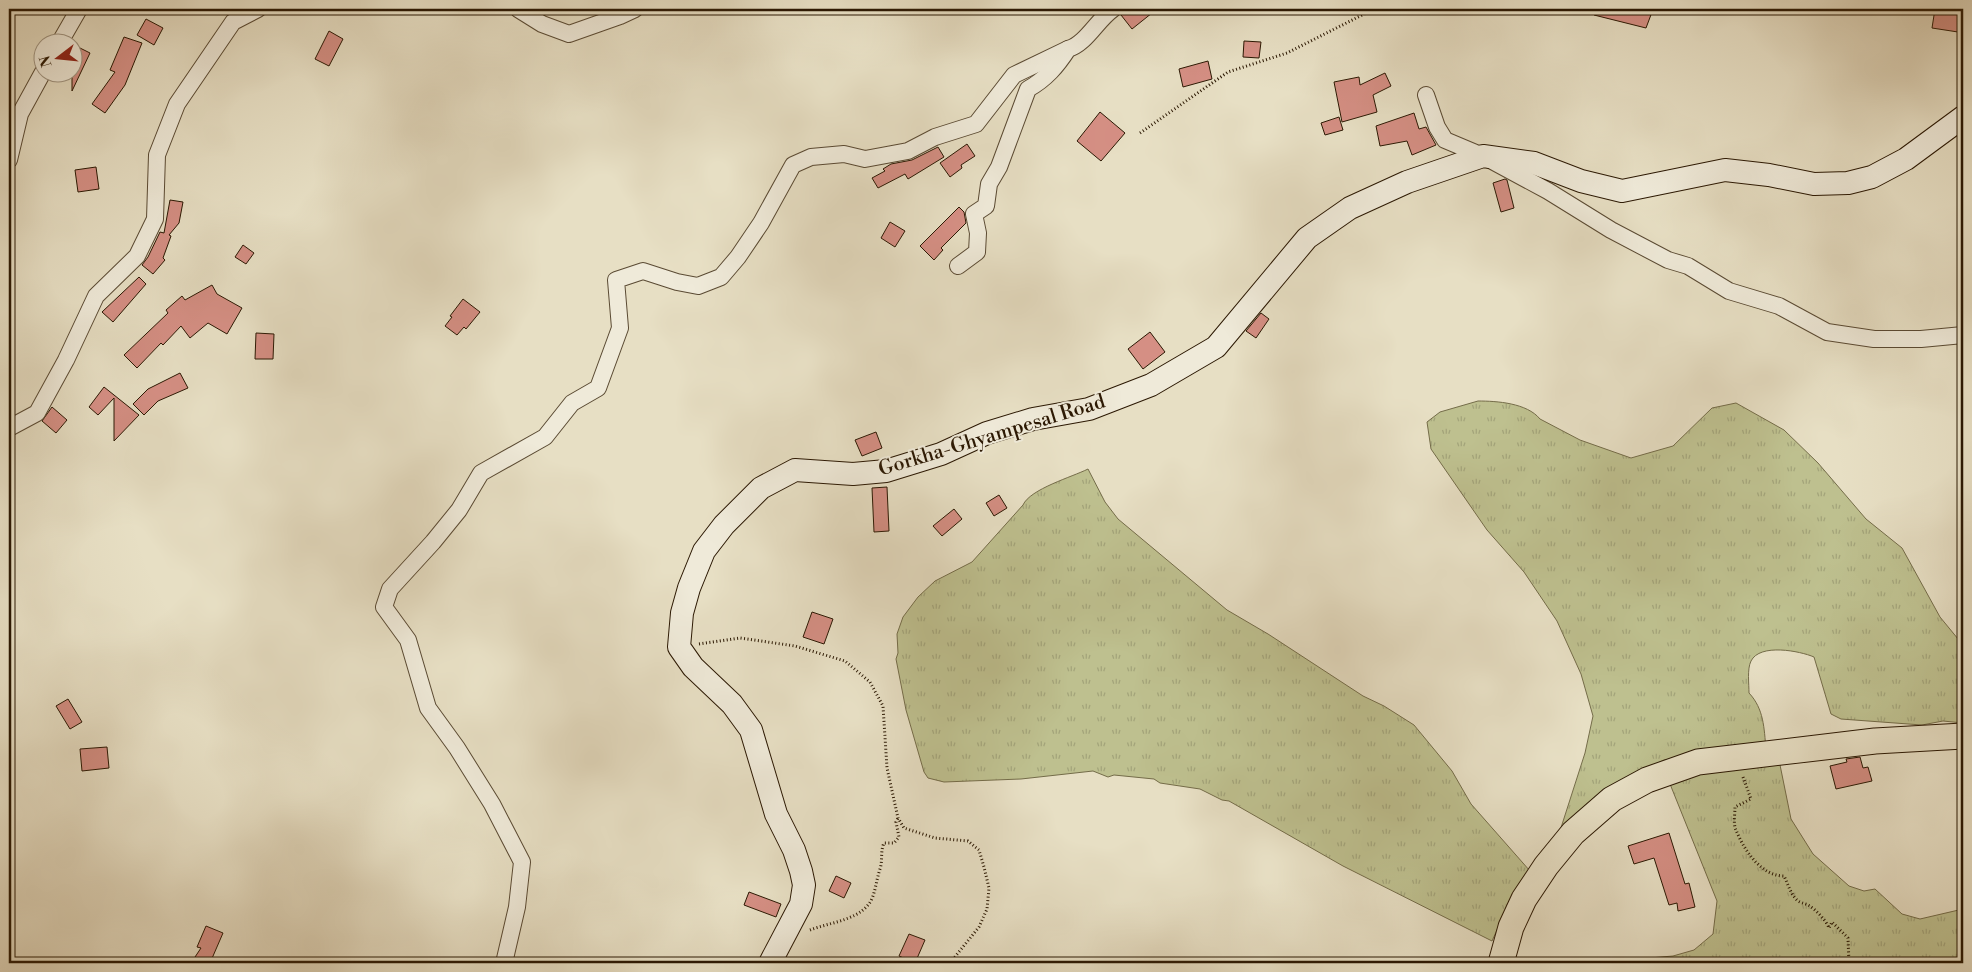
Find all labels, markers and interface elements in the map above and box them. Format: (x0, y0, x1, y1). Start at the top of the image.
north arrow (32, 32, 82, 82)
text: N (36, 54, 57, 69)
street label: Gorkha-Ghyampesal Road (876, 389, 1109, 482)

